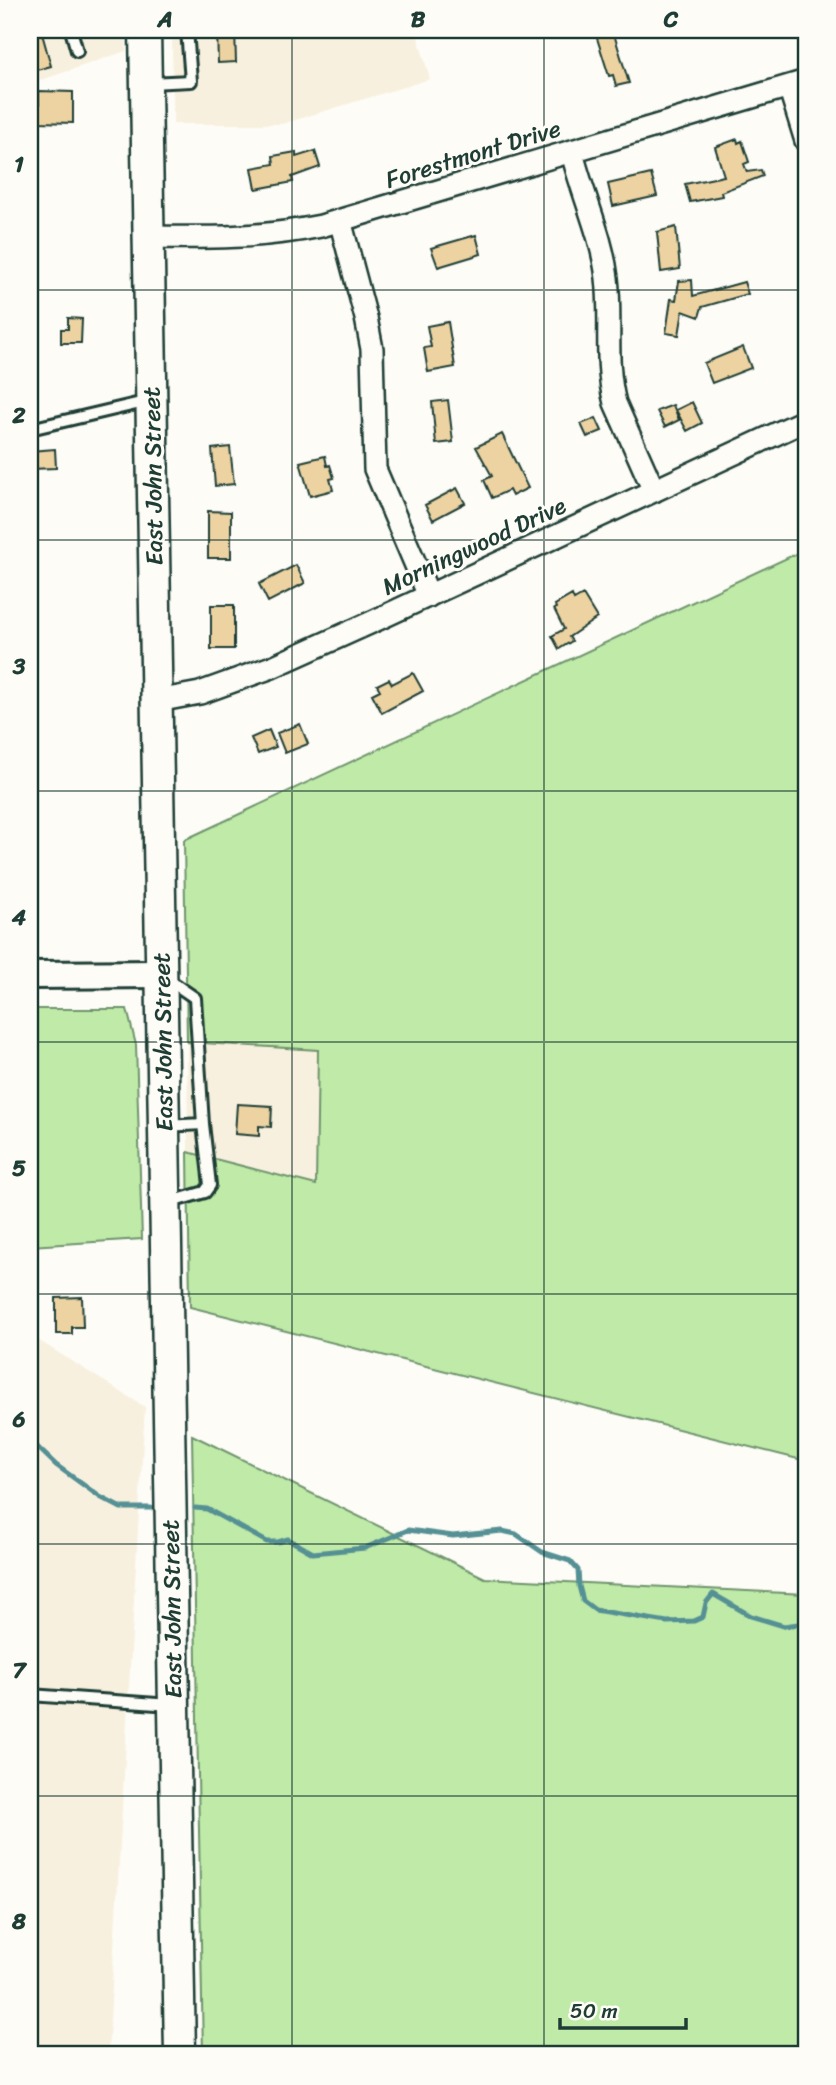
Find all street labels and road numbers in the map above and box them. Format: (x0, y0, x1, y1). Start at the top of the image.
street label: Forestmont Drive (380, 107, 566, 201)
street label: East John Street (130, 386, 176, 566)
street label: Morningwood Drive (375, 485, 574, 607)
street label: East John Street (140, 952, 186, 1132)
street label: East John Street (149, 1519, 195, 1699)

